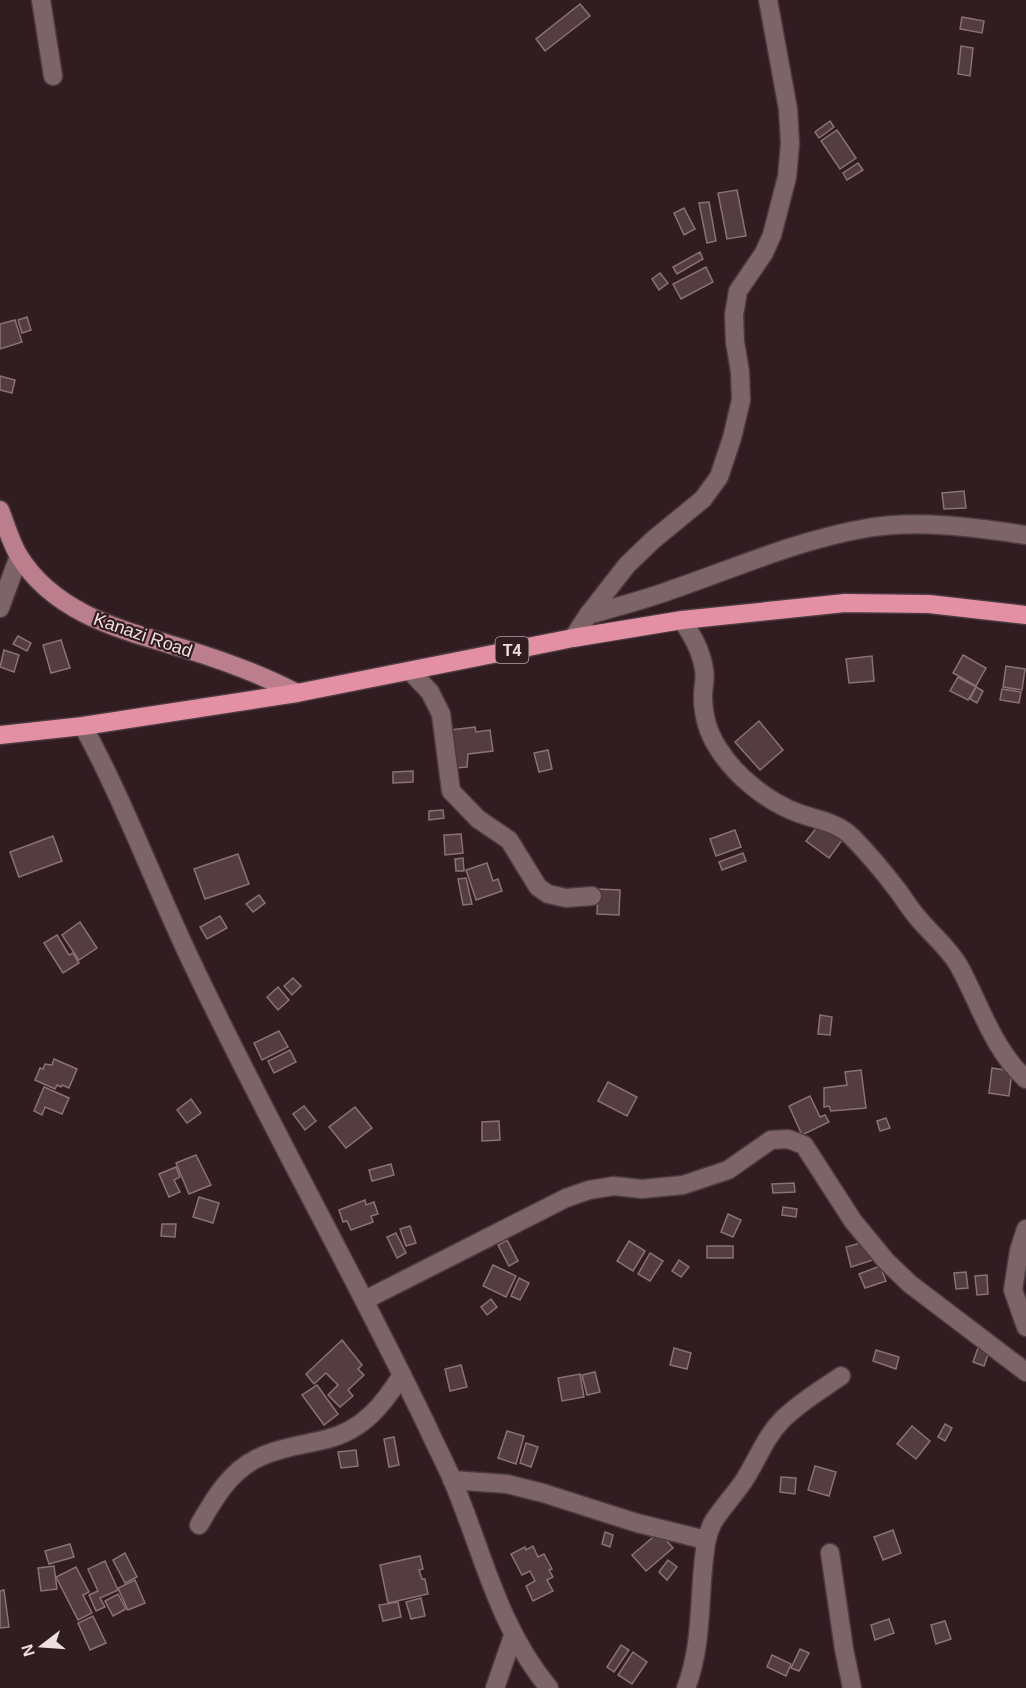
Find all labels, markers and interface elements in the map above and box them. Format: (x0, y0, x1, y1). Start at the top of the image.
street label: Kanazi Road (91, 609, 195, 661)
road number: T4 (496, 637, 528, 663)
north arrow (12, 1616, 72, 1676)
text: N (18, 1642, 38, 1658)

